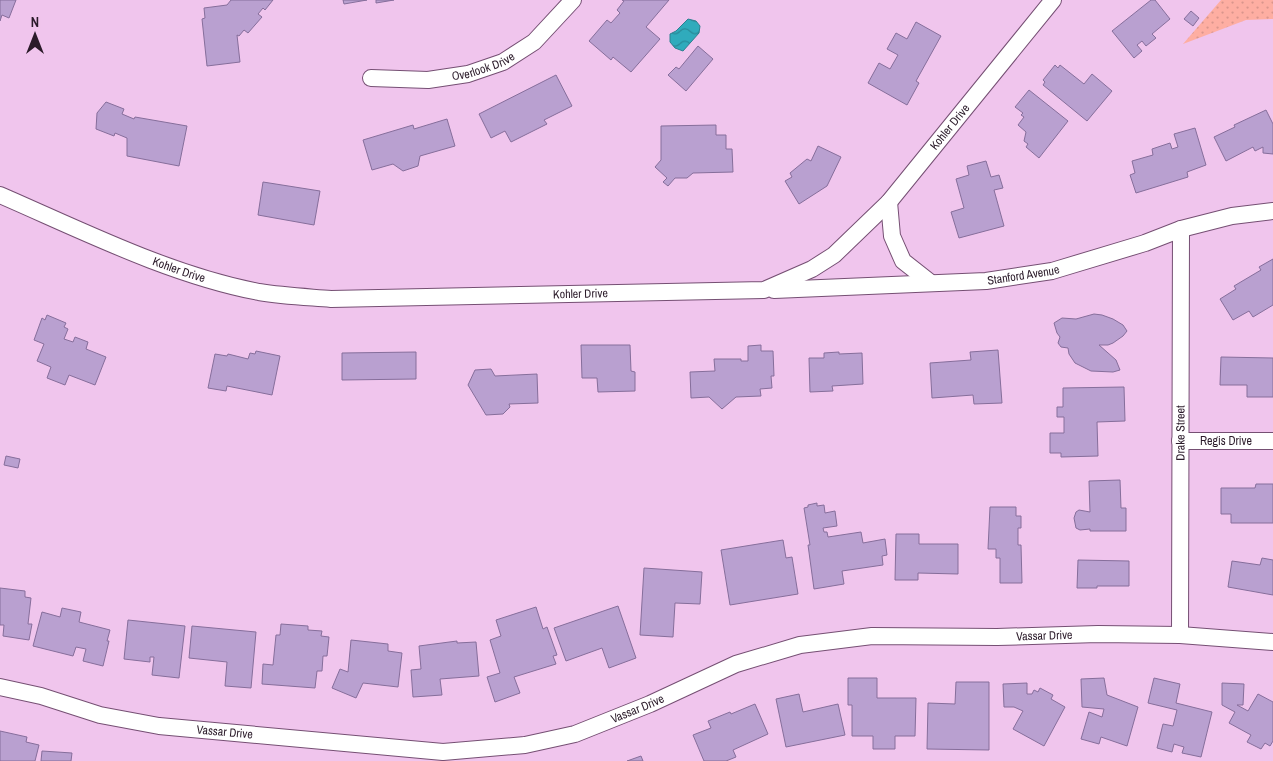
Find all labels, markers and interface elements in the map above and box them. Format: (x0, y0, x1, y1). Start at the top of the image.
north arrow (10, 10, 60, 60)
text: N (31, 13, 39, 31)
street label: Overlook Drive (451, 49, 518, 84)
street label: Kohler Drive (926, 101, 973, 153)
street label: Kohler Drive (150, 253, 207, 286)
street label: Stanford Avenue (986, 261, 1061, 289)
street label: Kohler Drive (553, 285, 608, 302)
street label: Drake Street (1172, 405, 1189, 461)
street label: Regis Drive (1200, 433, 1252, 449)
street label: Vassar Drive (1016, 627, 1073, 644)
street label: Vassar Drive (608, 691, 667, 727)
street label: Vassar Drive (196, 721, 253, 743)

